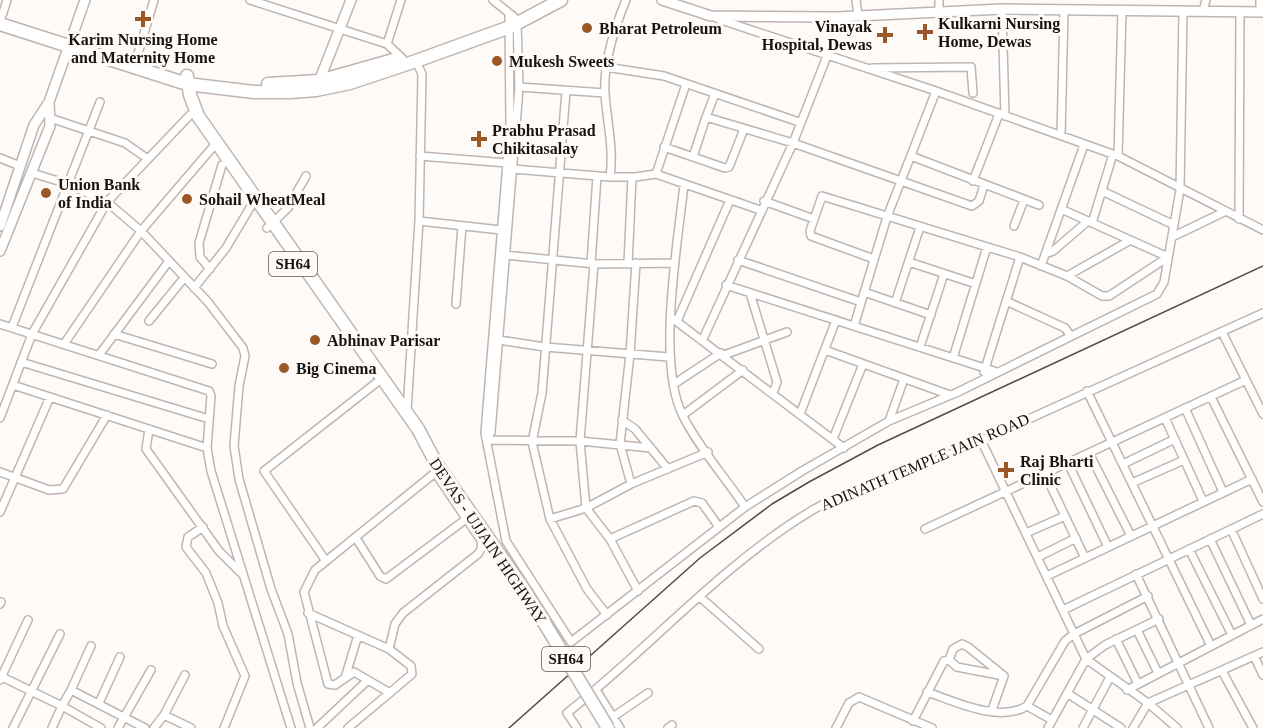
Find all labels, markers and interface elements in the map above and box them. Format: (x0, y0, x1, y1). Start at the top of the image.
marker: Karim Nursing Home and Maternity Home (134, 10, 152, 28)
place label: Kulkarni Nursing Home, Dewas (938, 15, 1060, 50)
place label: Vinayak Hospital, Dewas (762, 18, 872, 54)
place label: Bharat Petroleum (599, 20, 722, 37)
marker: Bharat Petroleum (580, 21, 594, 35)
marker: Kulkarni Nursing Home, Dewas (916, 23, 934, 41)
marker: Vinayak Hospital, Dewas (876, 26, 894, 44)
place label: Karim Nursing Home and Maternity Home (68, 31, 218, 67)
place label: Mukesh Sweets (509, 53, 614, 70)
marker: Mukesh Sweets (490, 54, 504, 68)
place label: Prabhu Prasad Chikitasalay (492, 122, 596, 158)
marker: Prabhu Prasad Chikitasalay (470, 130, 488, 148)
place label: Union Bank of India (58, 176, 140, 211)
marker: Union Bank of India (39, 186, 53, 200)
place label: Sohail WheatMeal (199, 191, 326, 208)
marker: Sohail WheatMeal (180, 192, 194, 206)
road number: SH64 (269, 252, 317, 276)
place label: Abhinav Parisar (327, 332, 440, 349)
marker: Abhinav Parisar (308, 333, 322, 347)
place label: Big Cinema (296, 360, 376, 378)
marker: Big Cinema (277, 361, 291, 375)
street label: ADINATH TEMPLE JAIN ROAD (818, 410, 1032, 514)
place label: Raj Bharti Clinic (1020, 453, 1094, 488)
street label: DEVAS - UJJAIN HIGHWAY (426, 455, 550, 627)
marker: Raj Bharti Clinic (997, 461, 1015, 479)
road number: SH64 (542, 647, 590, 671)

